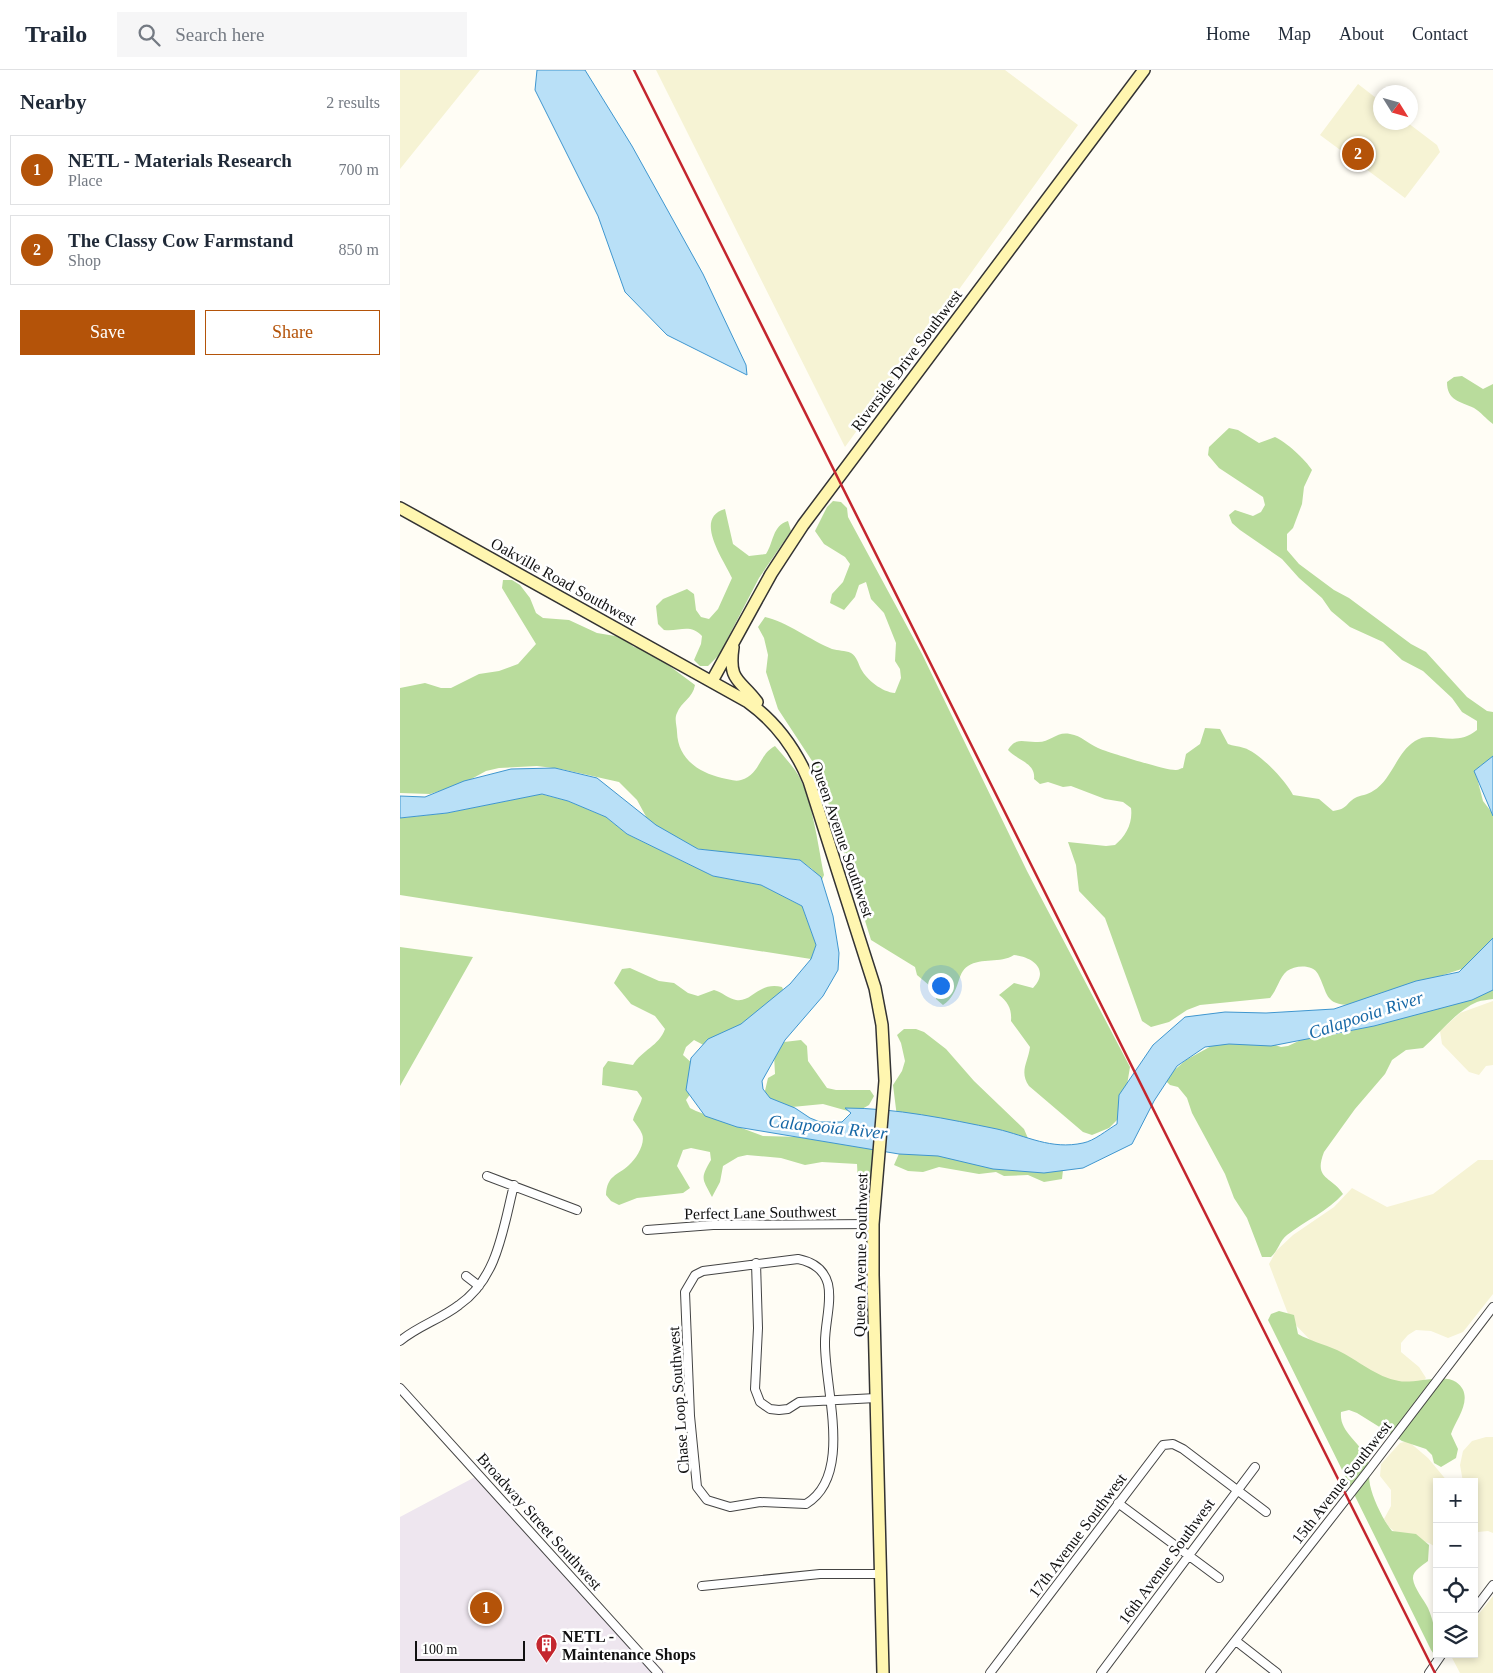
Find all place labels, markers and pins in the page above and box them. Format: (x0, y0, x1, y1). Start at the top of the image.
pin: 2 (1342, 135, 1374, 173)
pin: 1 (470, 1589, 502, 1627)
place label: NETL - Maintenance Shops (562, 1628, 696, 1664)
building icon: NETL - Maintenance Shops (534, 1633, 558, 1664)

